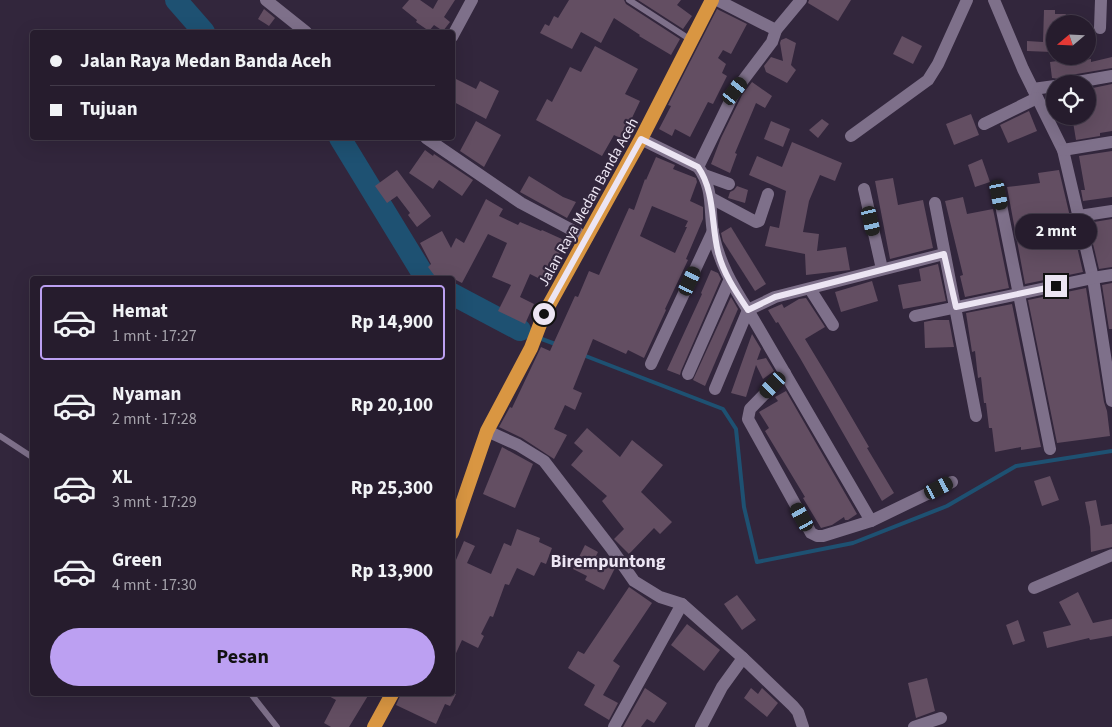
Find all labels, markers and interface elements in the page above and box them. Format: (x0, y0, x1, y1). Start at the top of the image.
north arrow (1046, 15, 1096, 65)
map controls (1046, 15, 1096, 125)
text: Jalan Raya Medan Banda Aceh (80, 48, 332, 75)
car (719, 75, 750, 107)
button: locate (1046, 75, 1096, 125)
text: Tujuan (80, 96, 138, 123)
street label: Jalan Raya Medan Banda Aceh (533, 114, 644, 290)
car (988, 179, 1009, 211)
car (860, 205, 881, 237)
callout: 2 mnt (1015, 214, 1097, 248)
text: 2 mnt (1036, 220, 1076, 242)
car (676, 264, 703, 298)
route end (1045, 275, 1067, 297)
text: Hemat (112, 298, 168, 325)
icon: car (52, 300, 97, 345)
route start (533, 303, 555, 325)
text: Rp 14,900 (351, 309, 433, 336)
text: 1 mnt · 17:27 (112, 325, 197, 347)
car (757, 369, 788, 401)
text: Nyaman (112, 381, 181, 408)
icon: car (52, 383, 97, 428)
text: Rp 20,100 (351, 392, 433, 419)
text: 2 mnt · 17:28 (112, 408, 197, 430)
text: XL (112, 464, 133, 491)
icon: car (52, 466, 97, 511)
text: Rp 25,300 (351, 475, 433, 502)
car (922, 475, 955, 501)
text: 3 mnt · 17:29 (112, 491, 197, 513)
car (788, 500, 815, 534)
text: Green (112, 547, 162, 574)
icon: car (52, 549, 97, 594)
district label: Birempuntong (551, 549, 666, 574)
text: Rp 13,900 (351, 558, 433, 585)
text: 4 mnt · 17:30 (112, 574, 197, 596)
button: Pesan (50, 628, 435, 686)

